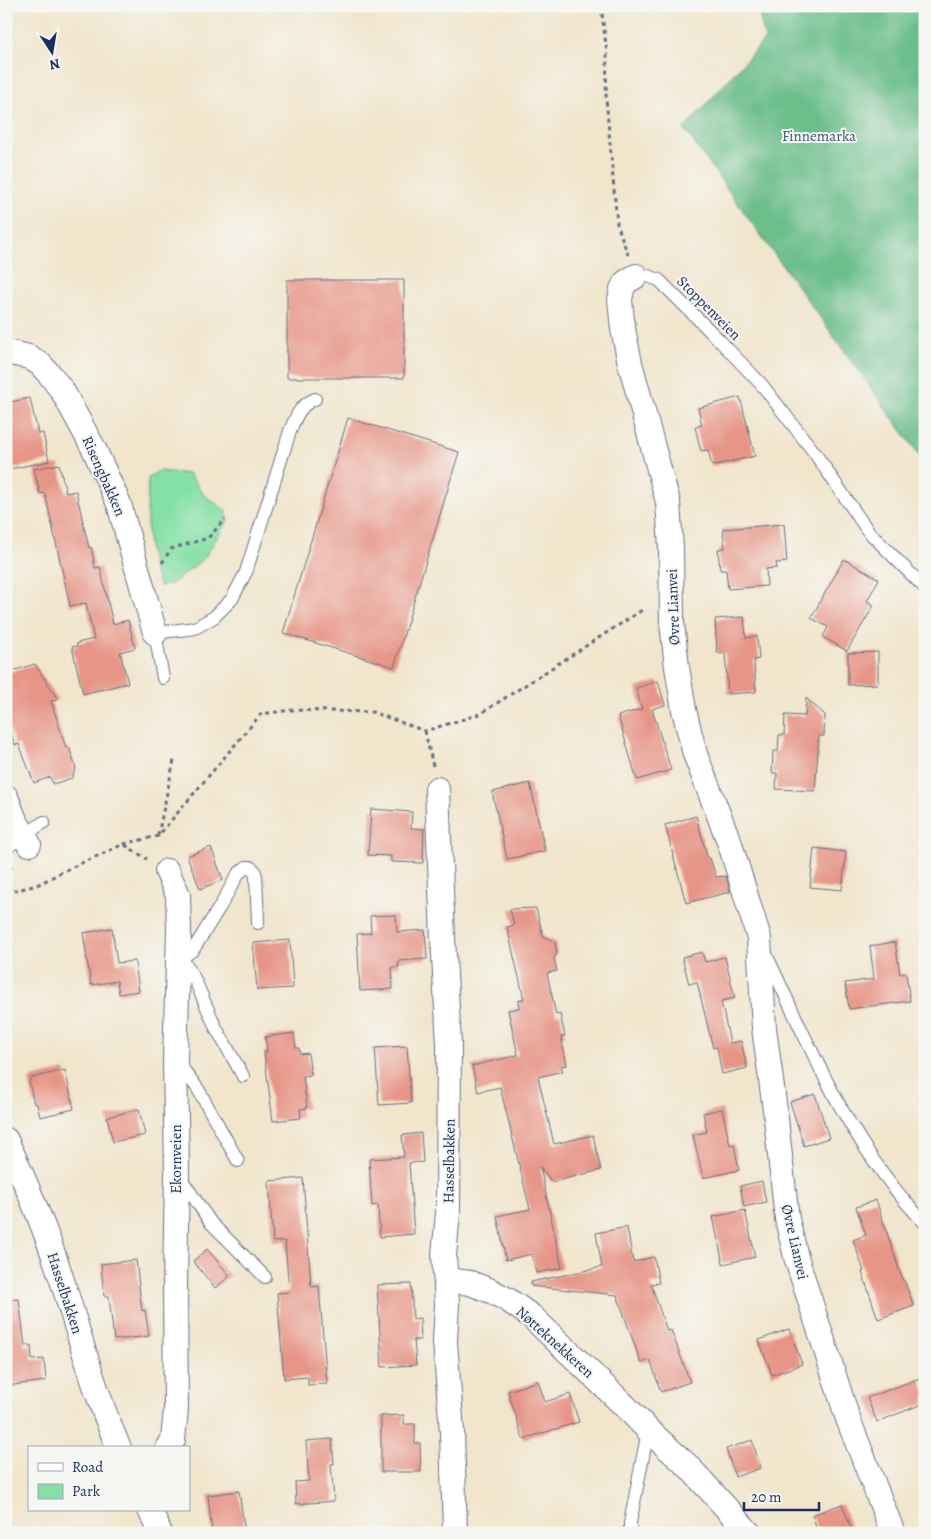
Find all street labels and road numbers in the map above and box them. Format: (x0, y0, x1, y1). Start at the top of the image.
street label: Stoppenveien (673, 272, 745, 344)
street label: Risengbakken (77, 433, 131, 519)
street label: Øvre Lianvei (662, 568, 684, 646)
street label: Hasselbakken (438, 1119, 460, 1203)
street label: Ekornveien (166, 1124, 186, 1194)
street label: Øvre Lianvei (777, 1202, 813, 1282)
street label: Hasselbakken (42, 1250, 88, 1336)
street label: Nøtteknekkeren (512, 1301, 598, 1383)

